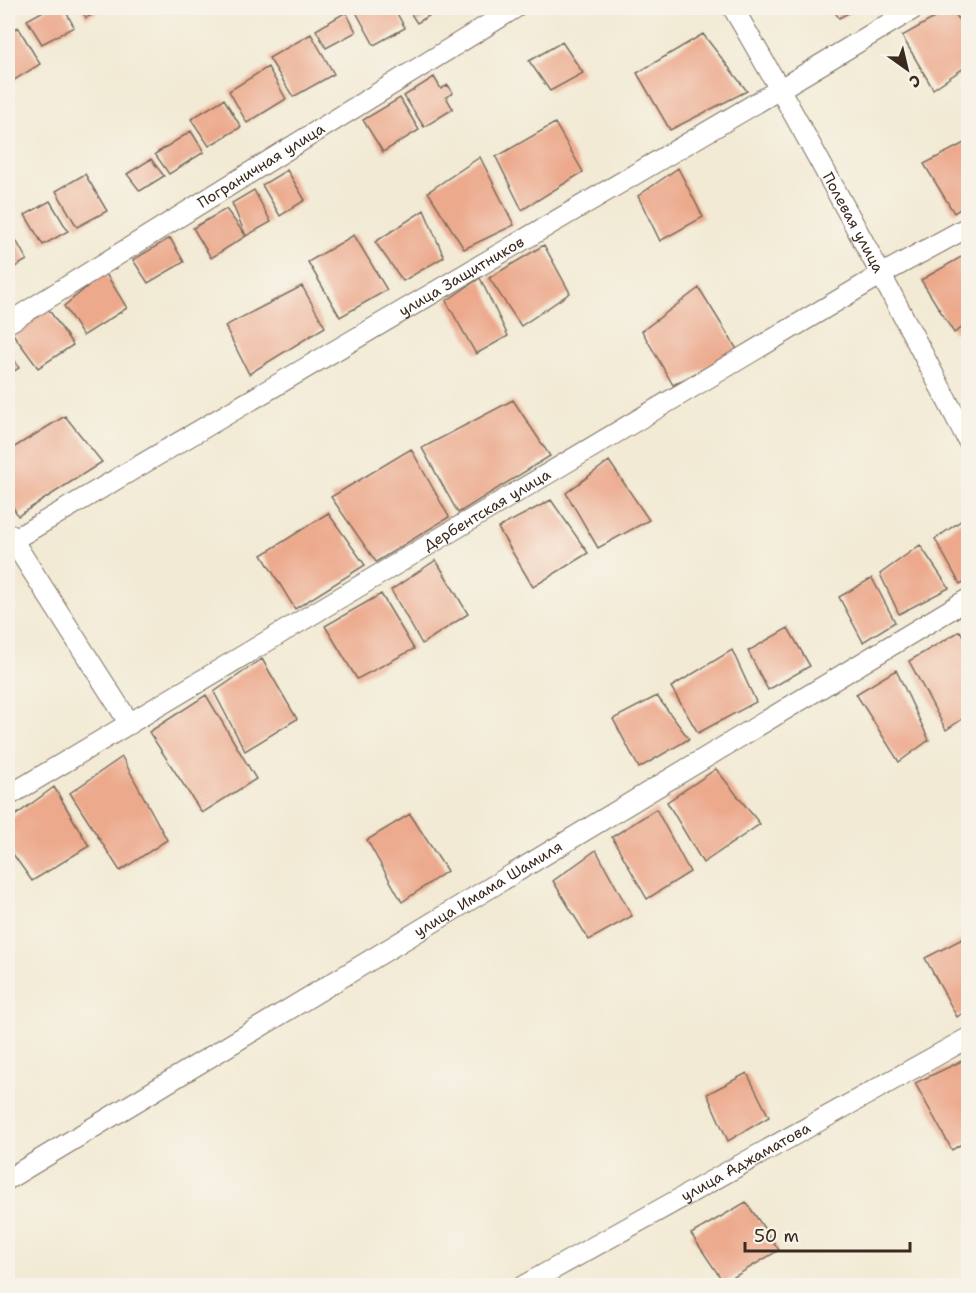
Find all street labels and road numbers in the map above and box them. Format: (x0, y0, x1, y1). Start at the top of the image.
street label: Пограничная улица (194, 118, 329, 213)
street label: Полевая улица (818, 169, 889, 277)
street label: улица Защитников (395, 232, 528, 321)
street label: Дербентская улица (420, 464, 555, 556)
street label: улица Имама Шамиля (410, 836, 566, 941)
street label: улица Аджаматова (677, 1117, 815, 1206)

